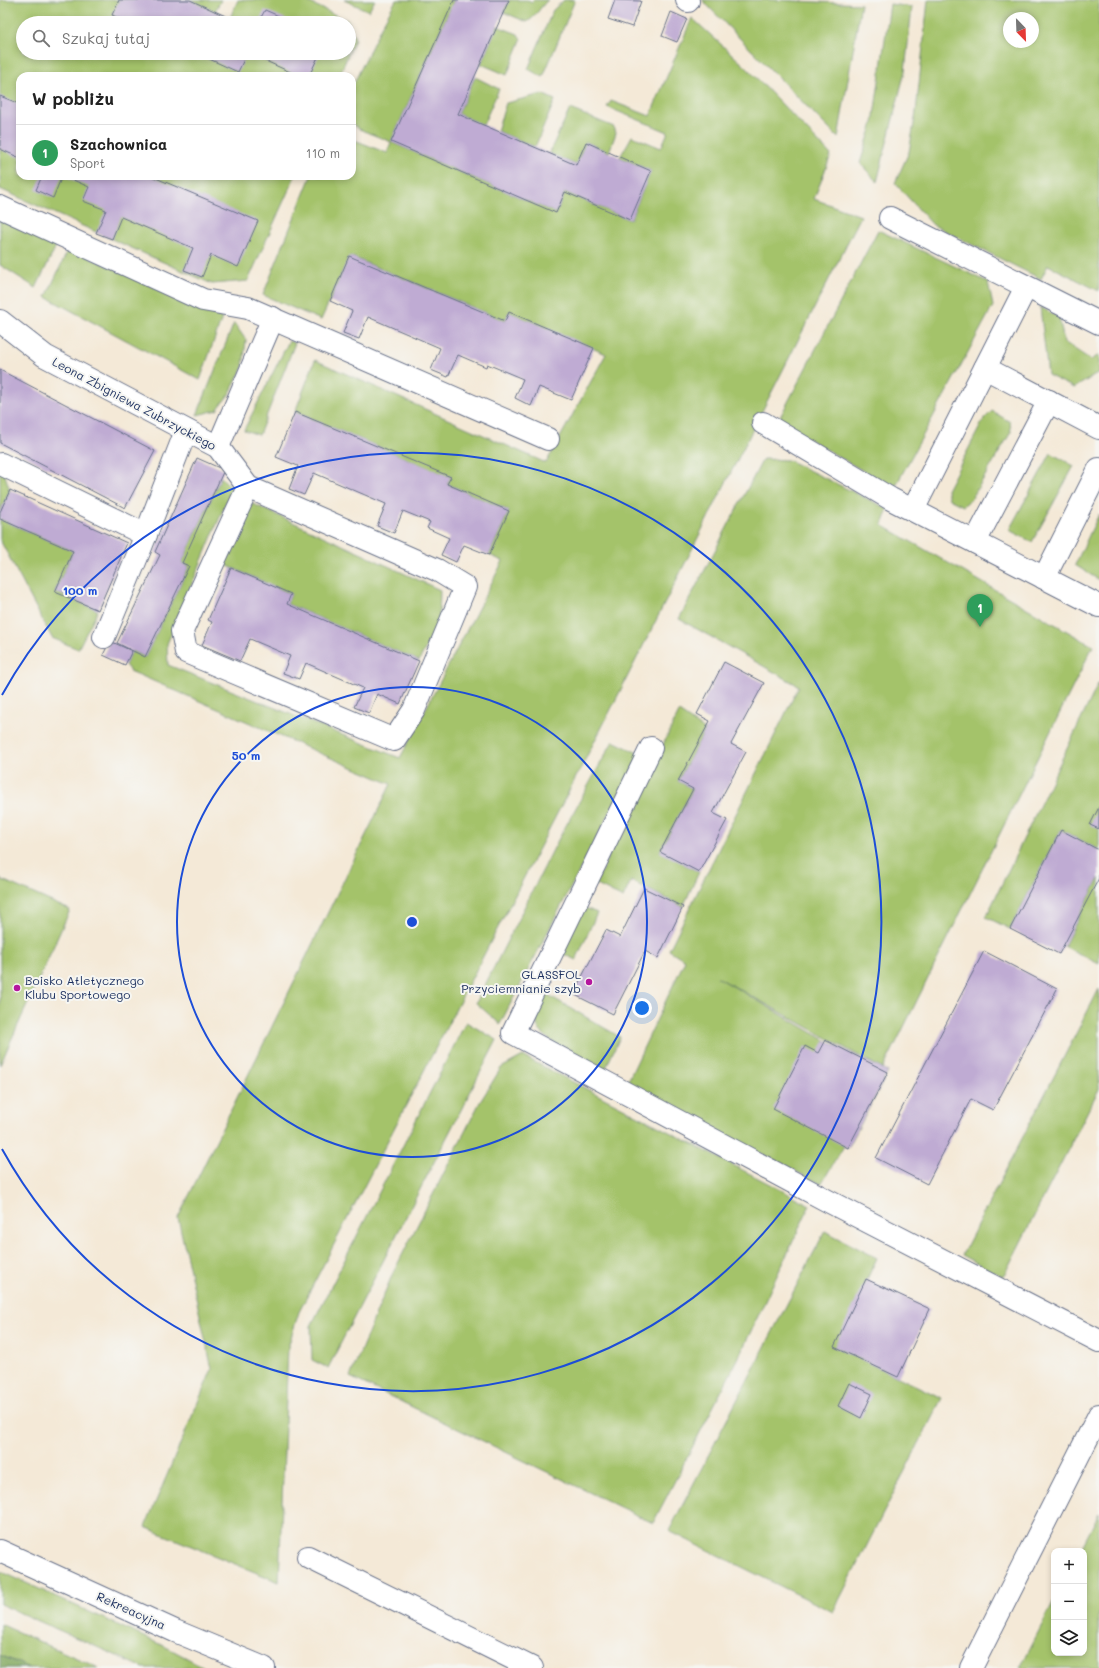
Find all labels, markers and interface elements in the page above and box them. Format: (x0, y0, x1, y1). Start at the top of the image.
north arrow (1003, 12, 1039, 48)
search box (16, 16, 356, 60)
icon: search (30, 27, 52, 49)
text: Szukaj tutaj (62, 28, 150, 48)
text: W pobliżu (32, 87, 114, 109)
text: Szachownica (70, 134, 167, 154)
text: 1 (42, 144, 48, 161)
text: 110 m (306, 144, 340, 161)
text: Sport (70, 154, 105, 171)
street label: Leona Zbigniewa Zubrzyckiego (50, 353, 219, 453)
text: 100 m (63, 582, 97, 598)
pin: 1 (967, 594, 993, 627)
text: 50 m (232, 747, 260, 763)
centre of rings (405, 915, 419, 929)
place label: GLASSFOL Przyciemnianie szyb (461, 966, 582, 996)
place label: Boisko Atletycznego Klubu Sportowego (25, 972, 144, 1002)
marker: GLASSFOL Przyciemnianie szyb (584, 977, 594, 987)
marker: Boisko Atletycznego Klubu Sportowego (12, 983, 22, 993)
your location (632, 998, 652, 1018)
map controls (1051, 1548, 1087, 1656)
button: + (1051, 1548, 1087, 1584)
button: − (1051, 1584, 1087, 1620)
street label: Rekreacyjna (94, 1588, 168, 1632)
button: layers (1051, 1620, 1087, 1656)

